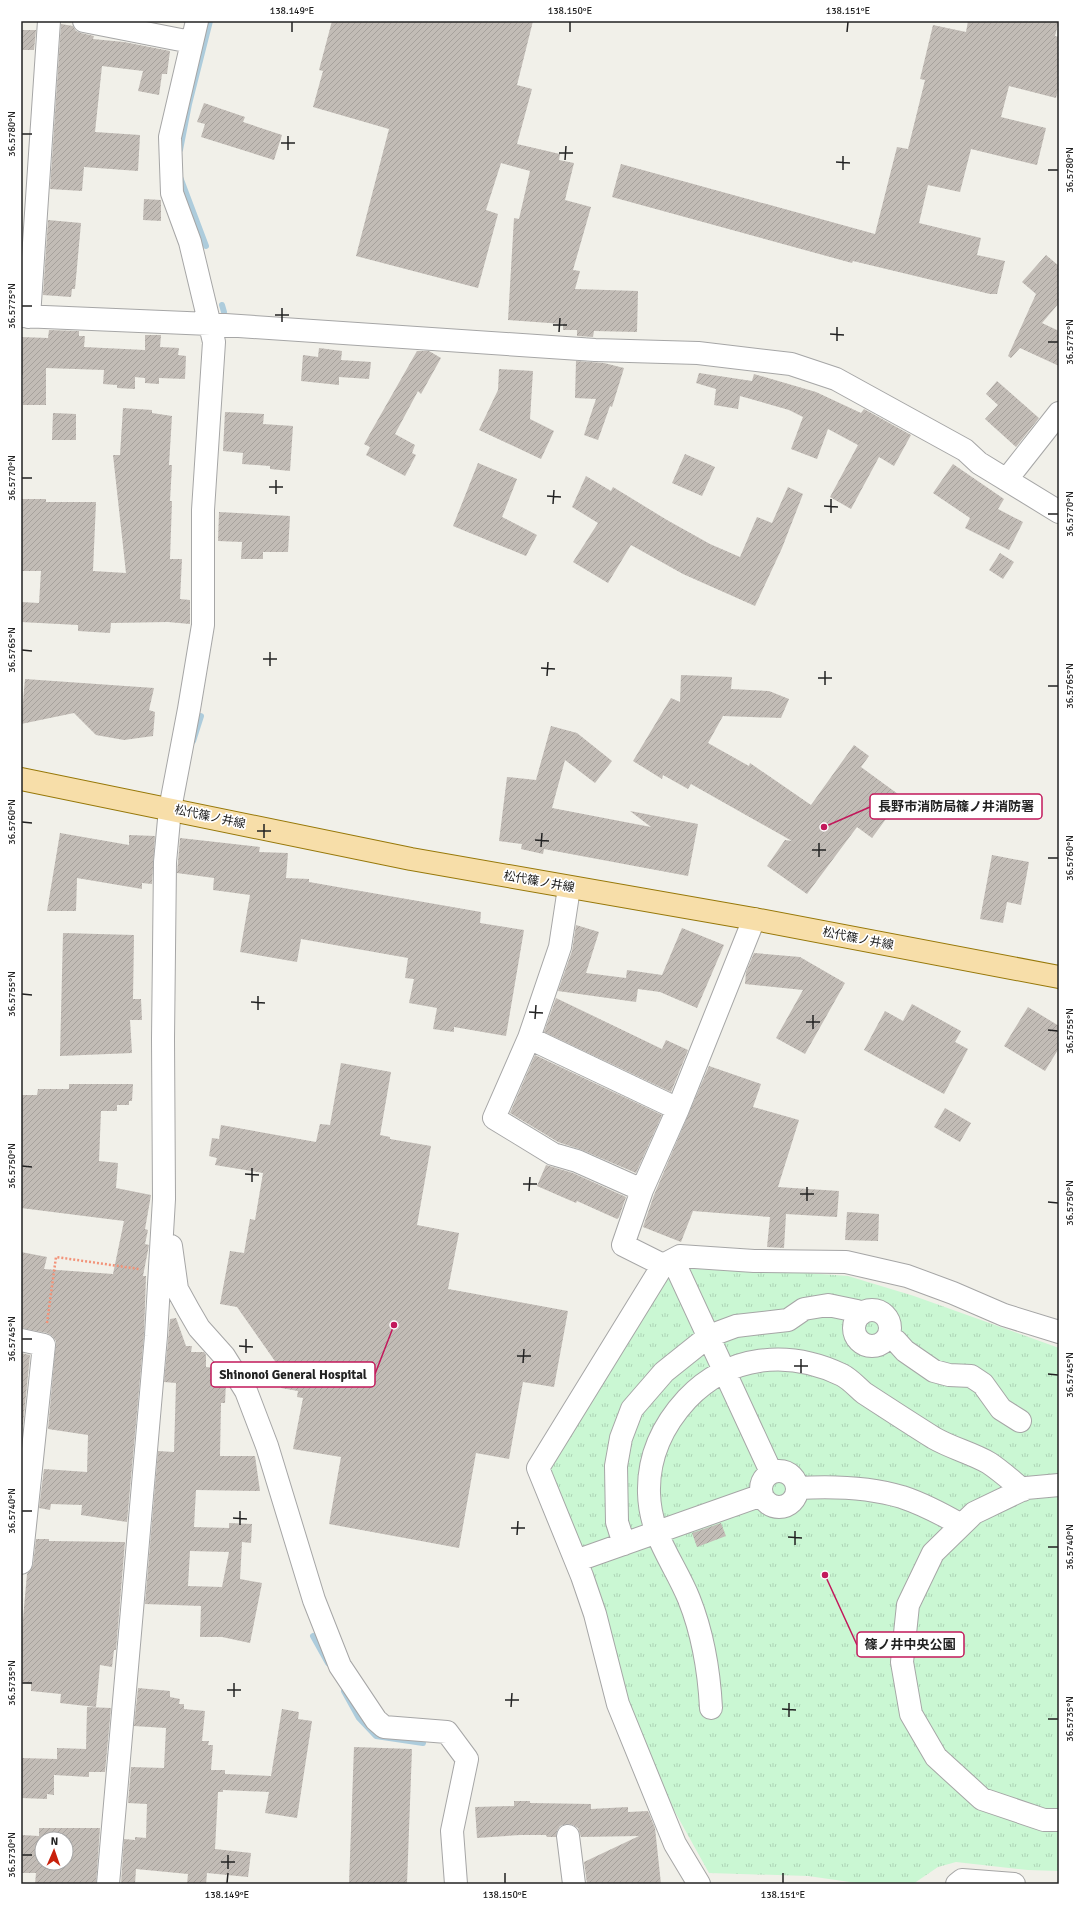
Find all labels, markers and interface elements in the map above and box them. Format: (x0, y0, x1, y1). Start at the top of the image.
text: 138.149°E (270, 5, 315, 17)
text: 138.150°E (548, 5, 593, 17)
text: 138.151°E (826, 5, 871, 17)
text: 36.5780°N (6, 111, 18, 157)
text: 36.5780°N (1064, 147, 1076, 193)
text: 36.5775°N (6, 283, 18, 329)
text: 36.5775°N (1064, 319, 1076, 365)
text: 36.5770°N (6, 455, 18, 501)
text: 36.5770°N (1064, 491, 1076, 537)
text: 36.5765°N (6, 627, 18, 673)
text: 36.5765°N (1064, 663, 1076, 709)
callout: 長野市消防局篠ノ井消防署 (870, 794, 1042, 819)
text: 36.5760°N (6, 799, 18, 845)
text: 長野市消防局篠ノ井消防署 (878, 799, 1034, 815)
street label: 松代篠ノ井線 (173, 802, 247, 832)
text: 36.5760°N (1064, 835, 1076, 881)
street label: 松代篠ノ井線 (502, 868, 576, 896)
street label: 松代篠ノ井線 (821, 925, 895, 953)
text: 36.5755°N (6, 971, 18, 1017)
text: 36.5755°N (1064, 1008, 1076, 1054)
text: 36.5750°N (6, 1143, 18, 1189)
text: 36.5750°N (1064, 1180, 1076, 1226)
text: 36.5745°N (6, 1316, 18, 1362)
text: 36.5745°N (1064, 1352, 1076, 1398)
callout: Shinonoi General Hospital (211, 1362, 375, 1387)
text: Shinonoi General Hospital (219, 1367, 367, 1383)
text: 36.5740°N (6, 1488, 18, 1534)
text: 36.5740°N (1064, 1524, 1076, 1570)
callout: 篠ノ井中央公園 (857, 1632, 964, 1657)
text: 篠ノ井中央公園 (864, 1637, 956, 1653)
text: 36.5735°N (6, 1660, 18, 1706)
text: 36.5735°N (1064, 1696, 1076, 1742)
north arrow (34, 1831, 74, 1871)
text: 36.5730°N (6, 1832, 18, 1878)
text: N (50, 1835, 58, 1848)
text: 138.149°E (205, 1889, 250, 1901)
text: 138.150°E (483, 1889, 528, 1901)
text: 138.151°E (761, 1889, 806, 1901)

